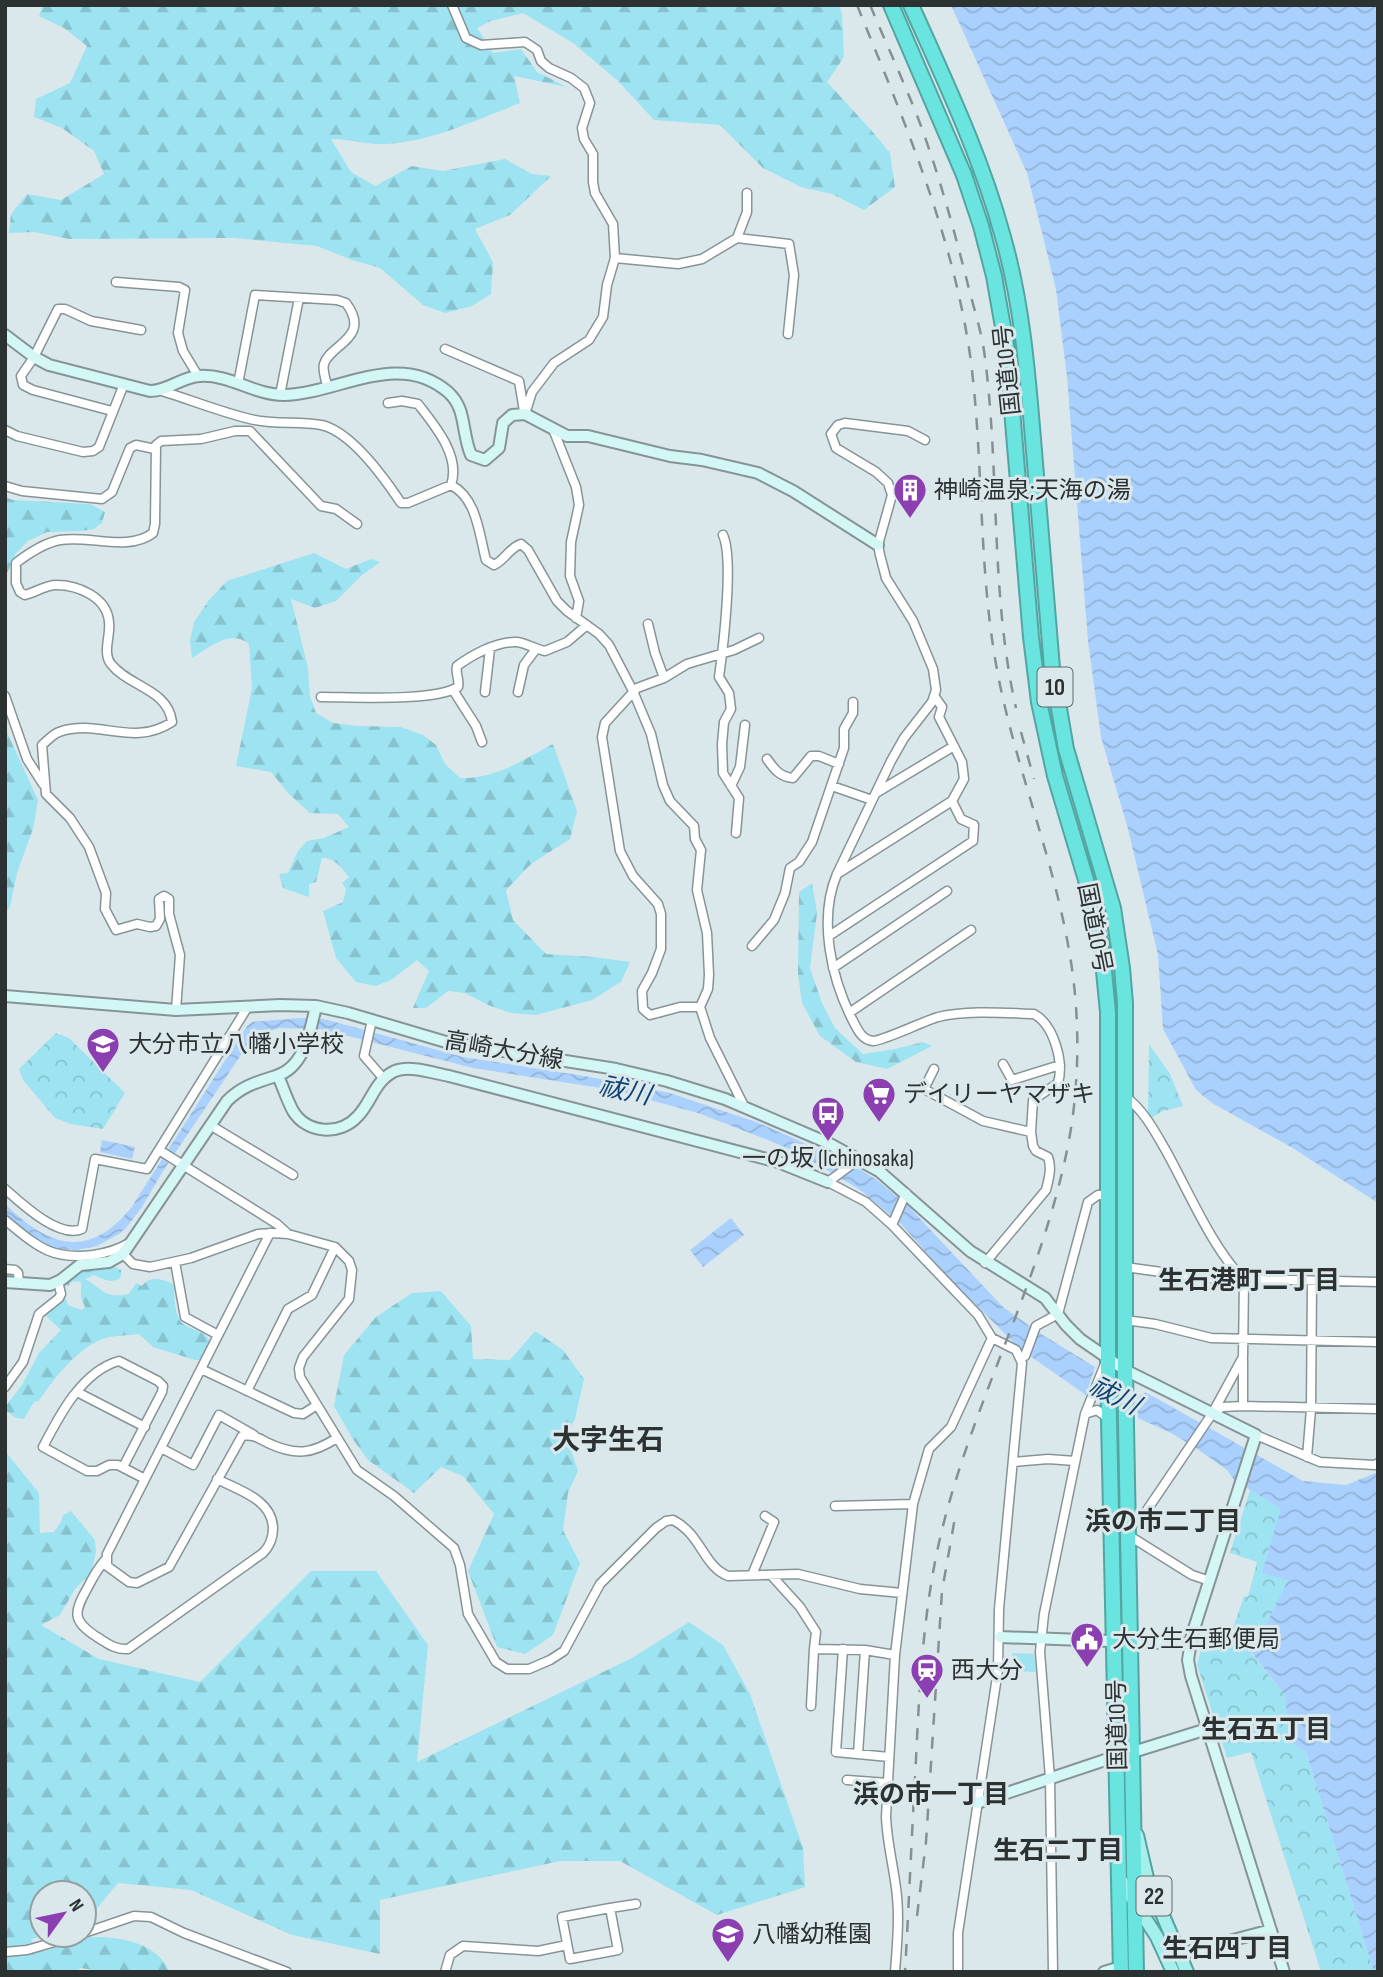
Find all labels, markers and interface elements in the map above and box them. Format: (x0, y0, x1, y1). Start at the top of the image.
street label: 国道10号 (988, 323, 1027, 417)
building icon: 神崎温泉;天海の湯 (891, 471, 929, 520)
place label: 神崎温泉;天海の湯 (934, 476, 1131, 505)
road number: 10 (1038, 667, 1072, 706)
street label: 国道10号 (1072, 881, 1117, 976)
school or university icon: 大分市立八幡小学校 (84, 1025, 122, 1074)
street label: 高崎大分線 (442, 1026, 566, 1075)
place label: 大分市立八幡小学校 (128, 1030, 344, 1059)
water label: 祓川 (596, 1071, 656, 1113)
supermarket icon: デイリーヤマザキ (860, 1075, 898, 1124)
place label: デイリーヤマザキ (903, 1080, 1095, 1109)
bus stop icon: 一の坂 (Ichinosaka) (809, 1094, 847, 1143)
place label: 一の坂 (Ichinosaka) (742, 1144, 914, 1173)
district label: 生石港町二丁目 (1158, 1266, 1340, 1297)
water label: 祓川 (1084, 1371, 1147, 1423)
district label: 大字生石 (552, 1424, 664, 1457)
district label: 浜の市二丁目 (1085, 1507, 1241, 1538)
public building icon: 大分生石郵便局 (1068, 1620, 1106, 1669)
place label: 大分生石郵便局 (1112, 1625, 1280, 1654)
station icon: 西大分 (908, 1651, 946, 1700)
place label: 西大分 (951, 1656, 1023, 1685)
street label: 国道10号 (1102, 1679, 1133, 1771)
district label: 生石五丁目 (1201, 1715, 1331, 1746)
district label: 浜の市一丁目 (853, 1780, 1009, 1811)
district label: 生石二丁目 (993, 1836, 1123, 1867)
road number: 22 (1136, 1876, 1172, 1915)
north arrow (28, 1879, 98, 1949)
text: N (64, 1895, 88, 1916)
school or university icon: 八幡幼稚園 (709, 1915, 747, 1964)
place label: 八幡幼稚園 (752, 1920, 872, 1949)
district label: 生石四丁目 (1162, 1934, 1292, 1965)

